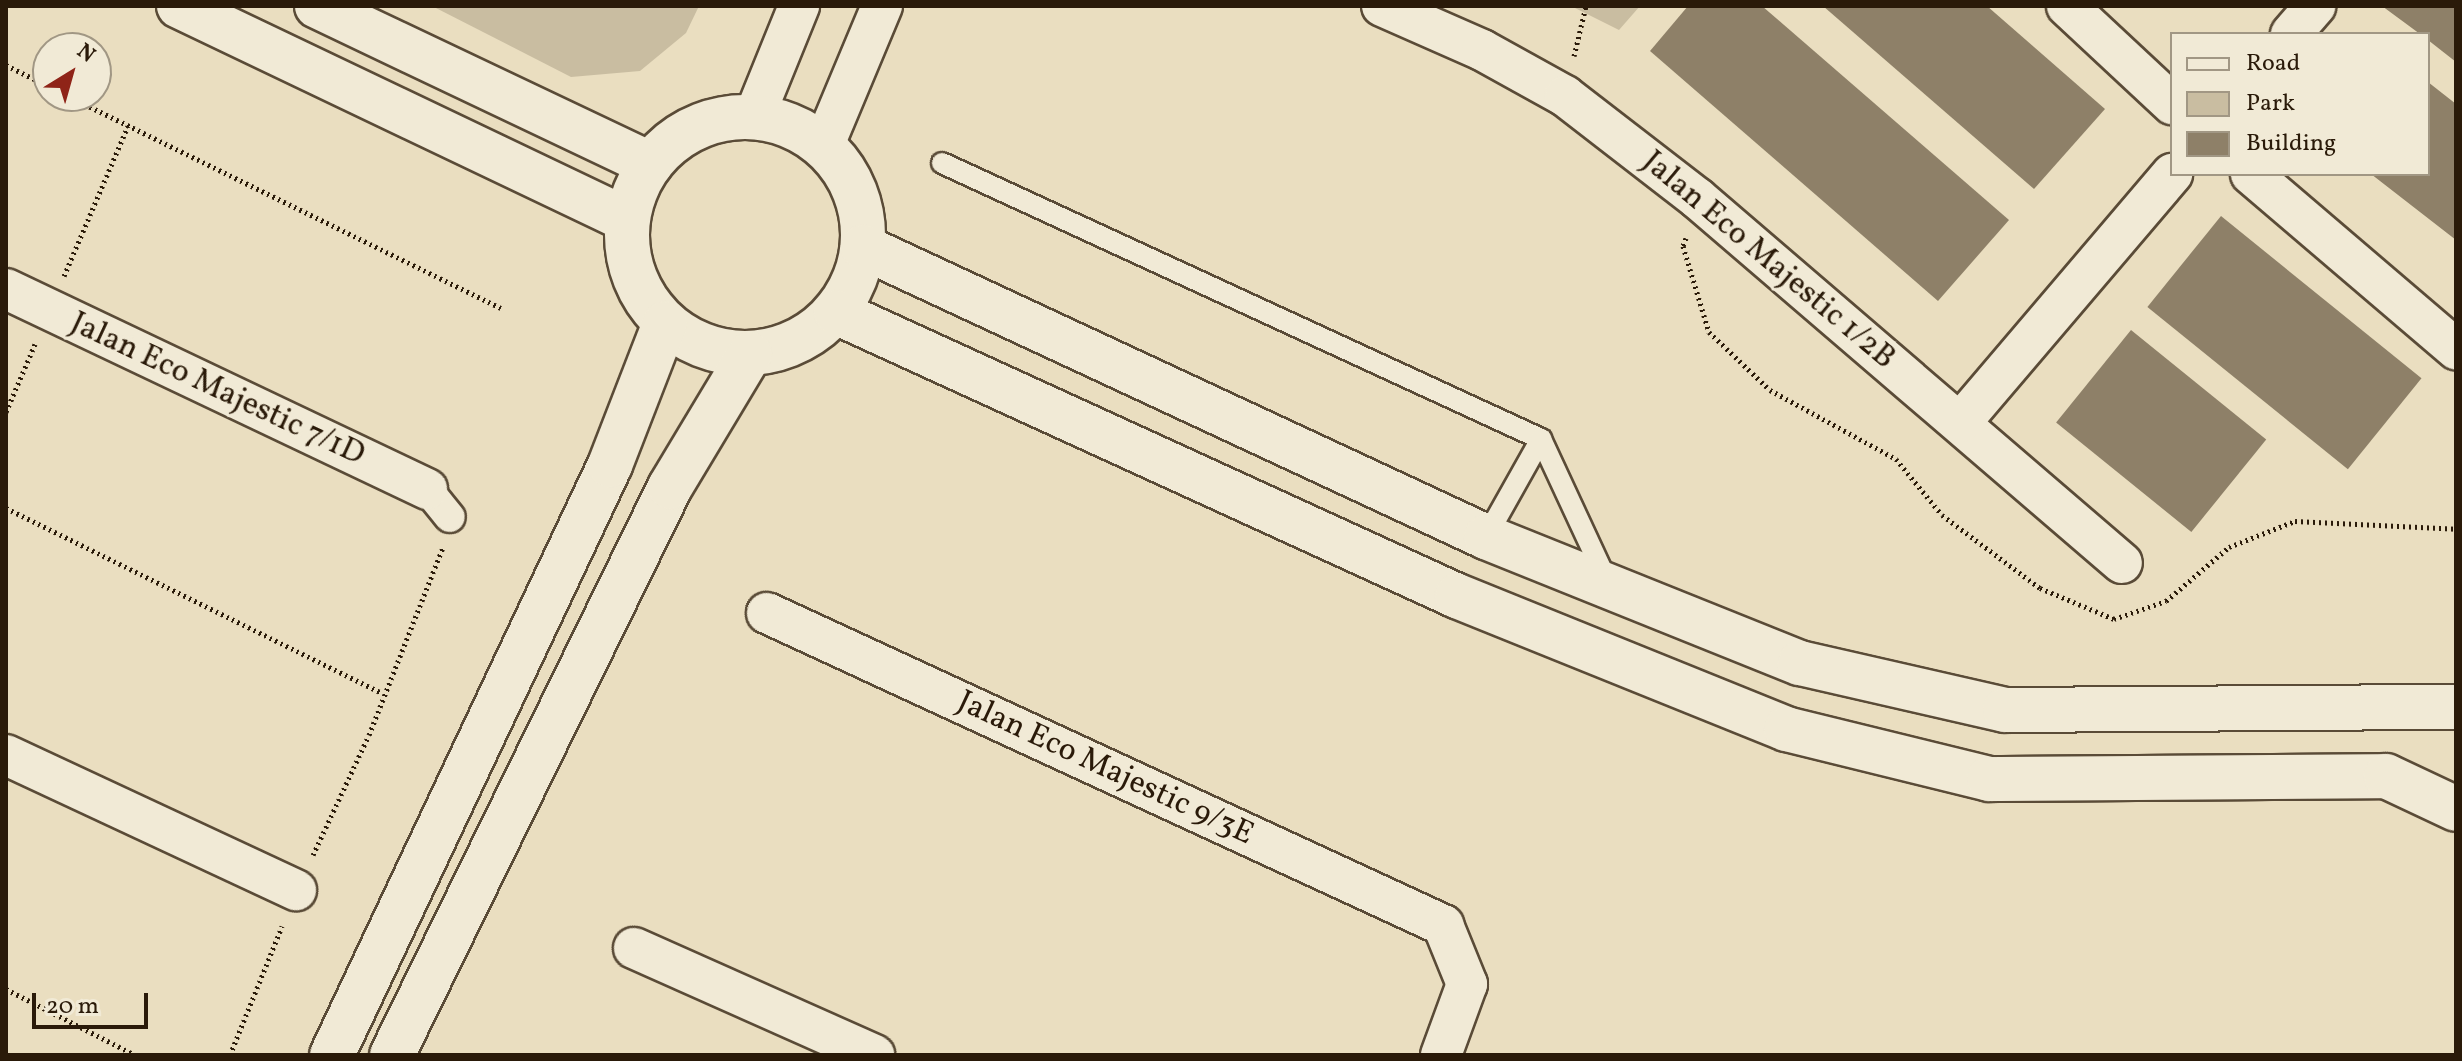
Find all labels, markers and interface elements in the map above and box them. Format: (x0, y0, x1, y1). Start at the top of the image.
north arrow (32, 32, 112, 112)
legend (2170, 32, 2430, 176)
text: N (70, 37, 101, 71)
text: Road (2246, 47, 2300, 81)
text: Park (2246, 87, 2295, 121)
text: Building (2246, 127, 2336, 161)
street label: Jalan Eco Majestic 1/2B (1633, 144, 1903, 378)
street label: Jalan Eco Majestic 7/1D (64, 305, 370, 475)
street label: Jalan Eco Majestic 9/3E (951, 683, 1259, 855)
scale bar (36, 977, 152, 1027)
text: 20 m (46, 990, 99, 1024)

